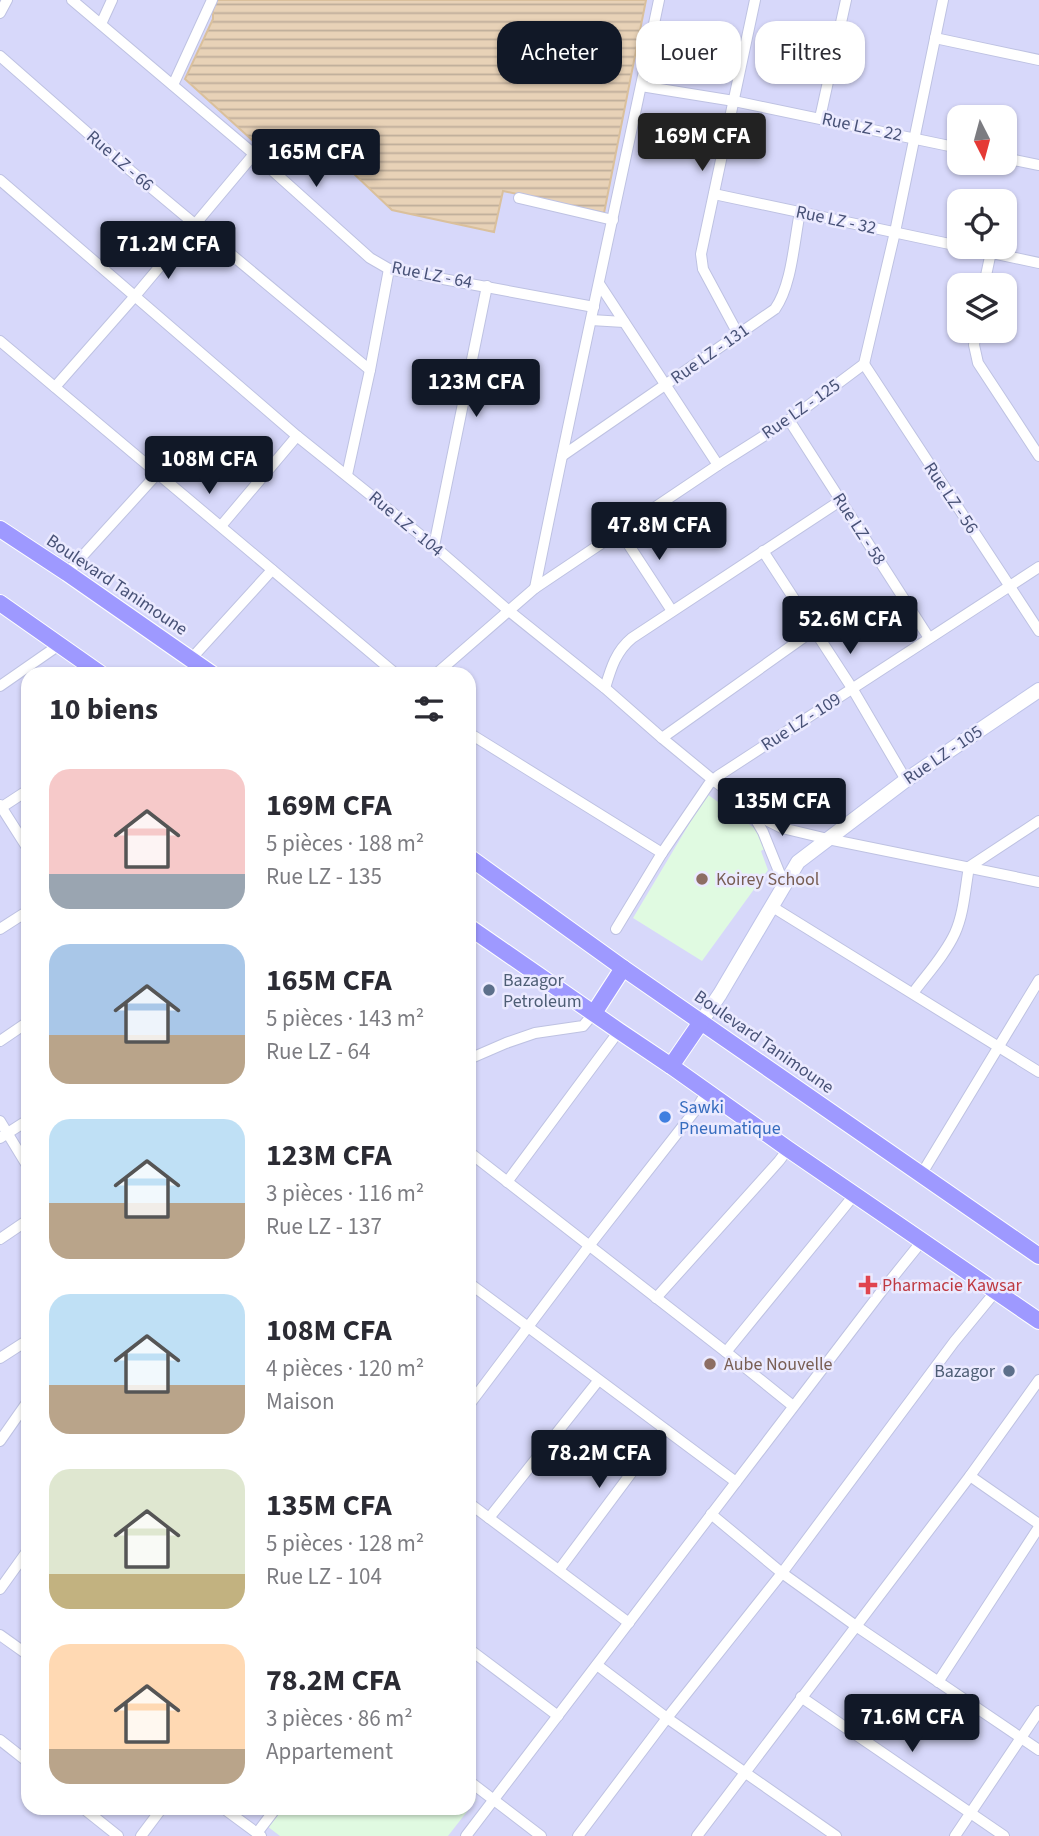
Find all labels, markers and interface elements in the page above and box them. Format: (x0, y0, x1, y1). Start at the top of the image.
chip: Acheter (497, 21, 622, 84)
chip: Louer (636, 21, 741, 84)
chip: Filtres (755, 21, 865, 84)
north arrow (947, 105, 1017, 175)
map controls (947, 105, 1017, 343)
street label: Rue LZ - 22 (819, 106, 905, 148)
pin: 169M CFA (630, 114, 774, 173)
text: 169M CFA (654, 119, 750, 152)
street label: Rue LZ - 66 (81, 125, 159, 197)
pin: 165M CFA (244, 130, 388, 189)
text: 165M CFA (268, 135, 364, 168)
button: locate (947, 189, 1017, 259)
street label: Rue LZ - 32 (793, 199, 879, 241)
pin: 71.2M CFA (88, 222, 248, 281)
text: 71.2M CFA (116, 227, 220, 260)
street label: Rue LZ - 64 (390, 255, 475, 295)
button: layers (947, 273, 1017, 343)
street label: Rue LZ - 131 (666, 318, 754, 390)
pin: 123M CFA (404, 360, 548, 419)
text: 123M CFA (428, 365, 524, 398)
street label: Rue LZ - 125 (757, 373, 845, 445)
pin: 108M CFA (137, 436, 281, 496)
text: 108M CFA (161, 442, 257, 475)
street label: Rue LZ - 56 (918, 457, 984, 539)
street label: Rue LZ - 104 (363, 485, 449, 563)
street label: Rue LZ - 58 (826, 488, 892, 570)
pin: 47.8M CFA (579, 503, 739, 562)
text: 47.8M CFA (607, 508, 711, 541)
street label: Boulevard Tanimoune (41, 528, 193, 642)
pin: 52.6M CFA (770, 596, 930, 656)
text: 52.6M CFA (798, 602, 902, 635)
street label: Rue LZ - 109 (756, 687, 846, 757)
text: 10 biens (49, 688, 158, 731)
icon: filters (410, 690, 448, 728)
street label: Rue LZ - 105 (898, 719, 988, 791)
pin: 135M CFA (710, 778, 854, 838)
text: 169M CFA (266, 784, 392, 827)
text: 135M CFA (734, 784, 830, 817)
icon: home (105, 797, 189, 881)
text: 5 pièces · 188 m² (266, 827, 424, 860)
text: Rue LZ - 135 (266, 860, 382, 893)
place label: Koirey School (716, 867, 819, 892)
marker: Koirey School (694, 871, 710, 887)
text: 165M CFA (266, 959, 392, 1002)
place label: Bazagor Petroleum (503, 968, 582, 1014)
icon: home (105, 972, 189, 1056)
marker: Bazagor Petroleum (481, 982, 497, 998)
street label: Boulevard Tanimoune (689, 984, 839, 1100)
text: 5 pièces · 143 m² (266, 1002, 424, 1035)
text: Rue LZ - 64 (266, 1035, 370, 1068)
place label: Sawki Pneumatique (679, 1095, 781, 1141)
marker: Sawki Pneumatique (657, 1109, 673, 1125)
text: 123M CFA (266, 1134, 392, 1177)
icon: home (105, 1147, 189, 1231)
text: 3 pièces · 116 m² (266, 1177, 424, 1210)
text: Rue LZ - 137 (266, 1210, 382, 1243)
place label: Pharmacie Kawsar (882, 1273, 1023, 1298)
marker: Pharmacie Kawsar (860, 1277, 876, 1293)
text: 108M CFA (266, 1309, 392, 1352)
icon: home (105, 1322, 189, 1406)
text: 4 pièces · 120 m² (266, 1352, 424, 1385)
place label: Aube Nouvelle (724, 1352, 833, 1377)
marker: Aube Nouvelle (702, 1356, 718, 1372)
place label: Bazagor (934, 1359, 996, 1384)
marker: Bazagor (1001, 1363, 1017, 1379)
text: Maison (266, 1385, 335, 1418)
pin: 78.2M CFA (519, 1430, 679, 1490)
text: 78.2M CFA (547, 1436, 651, 1469)
text: 135M CFA (266, 1484, 392, 1527)
icon: home (105, 1497, 189, 1581)
text: 5 pièces · 128 m² (266, 1527, 424, 1560)
text: Rue LZ - 104 (266, 1560, 382, 1593)
text: 78.2M CFA (266, 1659, 401, 1702)
icon: home (105, 1672, 189, 1756)
pin: 71.6M CFA (832, 1694, 992, 1754)
text: 71.6M CFA (860, 1700, 964, 1733)
text: 3 pièces · 86 m² (266, 1702, 413, 1735)
text: Appartement (266, 1735, 393, 1768)

